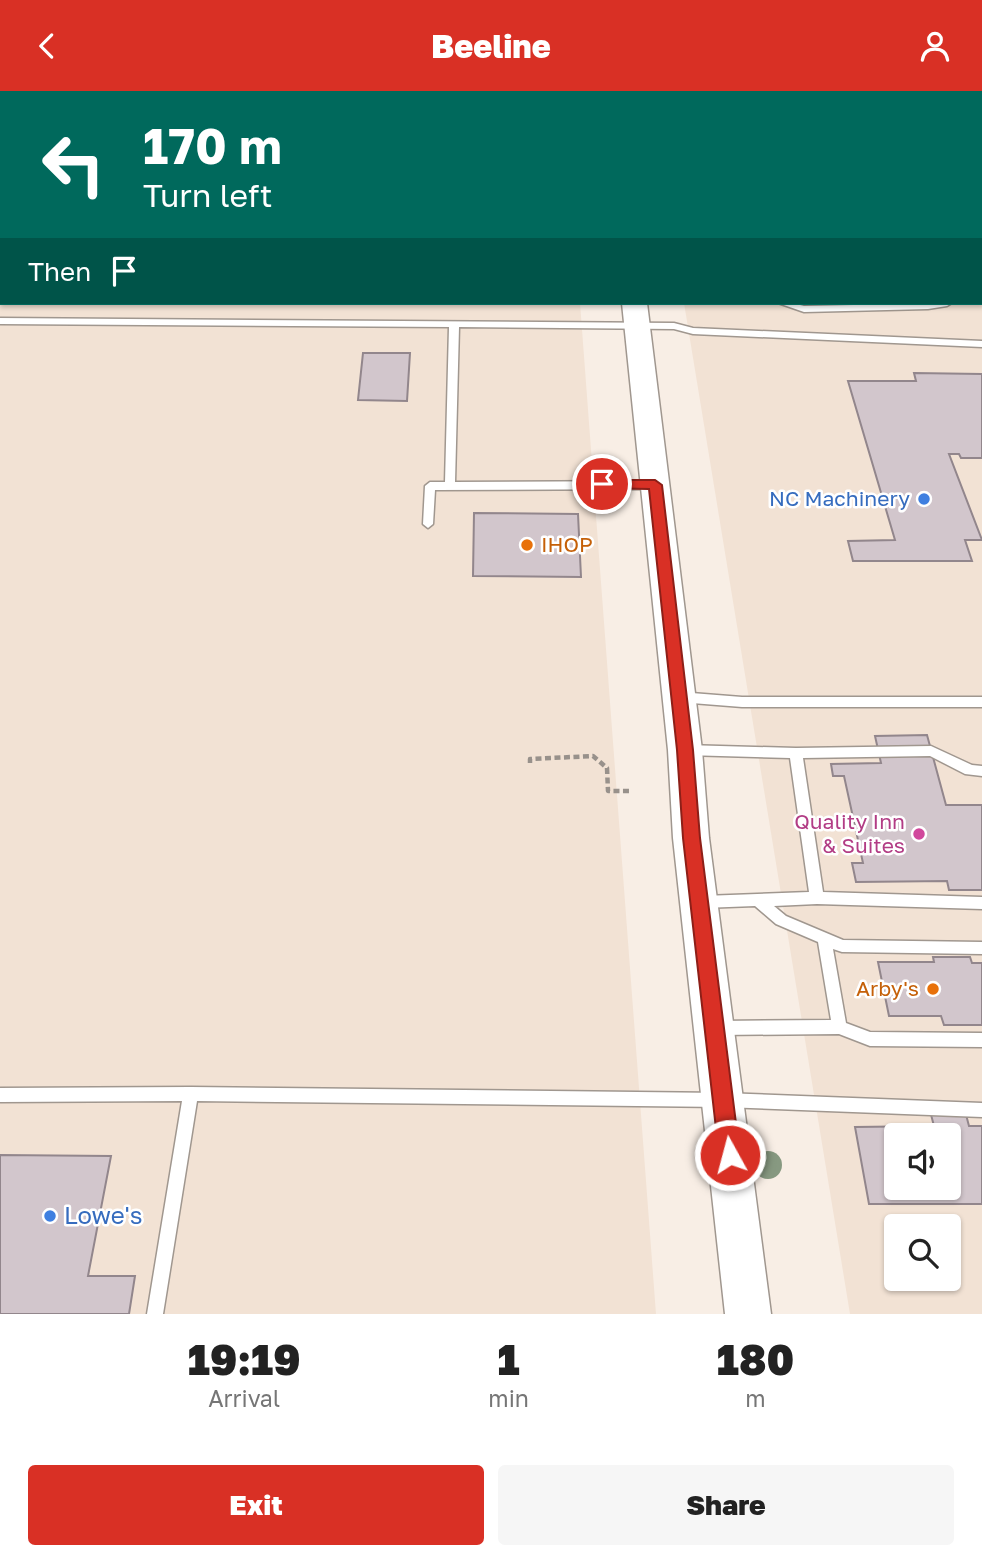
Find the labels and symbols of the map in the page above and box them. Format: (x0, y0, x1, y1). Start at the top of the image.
pin (572, 454, 632, 514)
place label: NC Machinery (769, 485, 910, 511)
marker: NC Machinery (916, 491, 932, 507)
place label: IHOP (541, 531, 593, 557)
marker: IHOP (519, 537, 535, 553)
place label: Quality Inn & Suites (794, 808, 905, 858)
marker: Quality Inn & Suites (911, 826, 927, 842)
place label: Arby's (856, 975, 919, 1001)
marker: Arby's (925, 981, 941, 997)
position arrow (693, 1118, 767, 1192)
place label: Lowe's (64, 1200, 142, 1229)
marker: Lowe's (42, 1208, 58, 1224)

